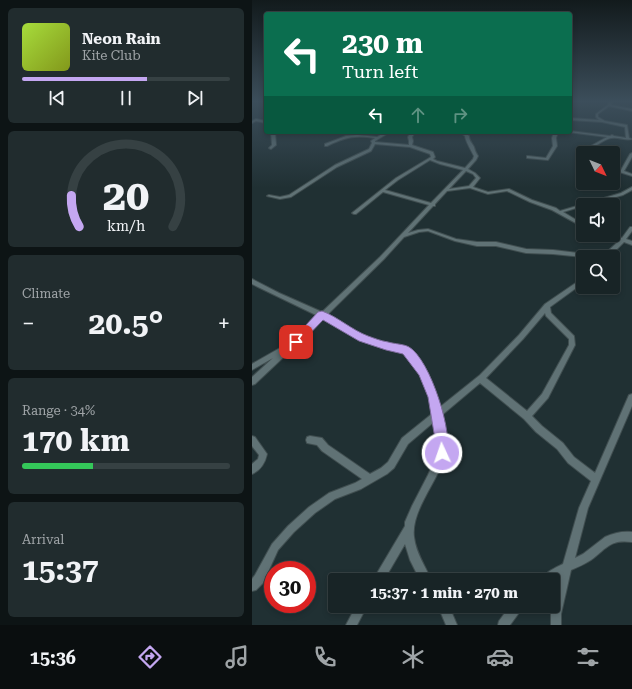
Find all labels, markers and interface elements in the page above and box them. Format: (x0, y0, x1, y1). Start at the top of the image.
text: 230 m (342, 27, 423, 60)
icon: left (276, 28, 328, 80)
text: Neon Rain (82, 30, 161, 48)
text: Kite Club (82, 48, 141, 63)
text: Turn left (342, 61, 418, 82)
icon: previous (46, 87, 68, 109)
icon: pause (115, 87, 137, 109)
icon: next (184, 87, 206, 109)
icon: left (365, 104, 387, 126)
icon: ahead (407, 104, 429, 126)
icon: right (449, 104, 471, 126)
north arrow (576, 146, 620, 190)
map controls (576, 146, 620, 294)
text: 20 (103, 171, 149, 220)
button: sound (576, 198, 620, 242)
text: km/h (107, 218, 145, 234)
button: search (576, 250, 620, 294)
text: Climate (22, 286, 70, 301)
text: 20.5° (89, 306, 163, 341)
text: − (22, 311, 34, 336)
text: + (218, 311, 230, 336)
pin (279, 325, 313, 359)
icon: arrive (285, 331, 307, 353)
text: Range · 34% (22, 403, 95, 418)
text: 170 km (22, 423, 130, 458)
position arrow (421, 432, 463, 474)
text: Arrival (22, 532, 64, 547)
text: 15:37 (22, 552, 99, 587)
speed limit sign: 30 (264, 561, 316, 613)
text: 15:37 · 1 min · 270 m (370, 584, 518, 602)
icon: directions (136, 643, 164, 671)
icon: music (223, 643, 251, 671)
icon: phone (311, 643, 339, 671)
icon: climate (399, 643, 427, 671)
icon: car (486, 643, 514, 671)
icon: filters (574, 643, 602, 671)
text: 15:36 (30, 647, 76, 668)

